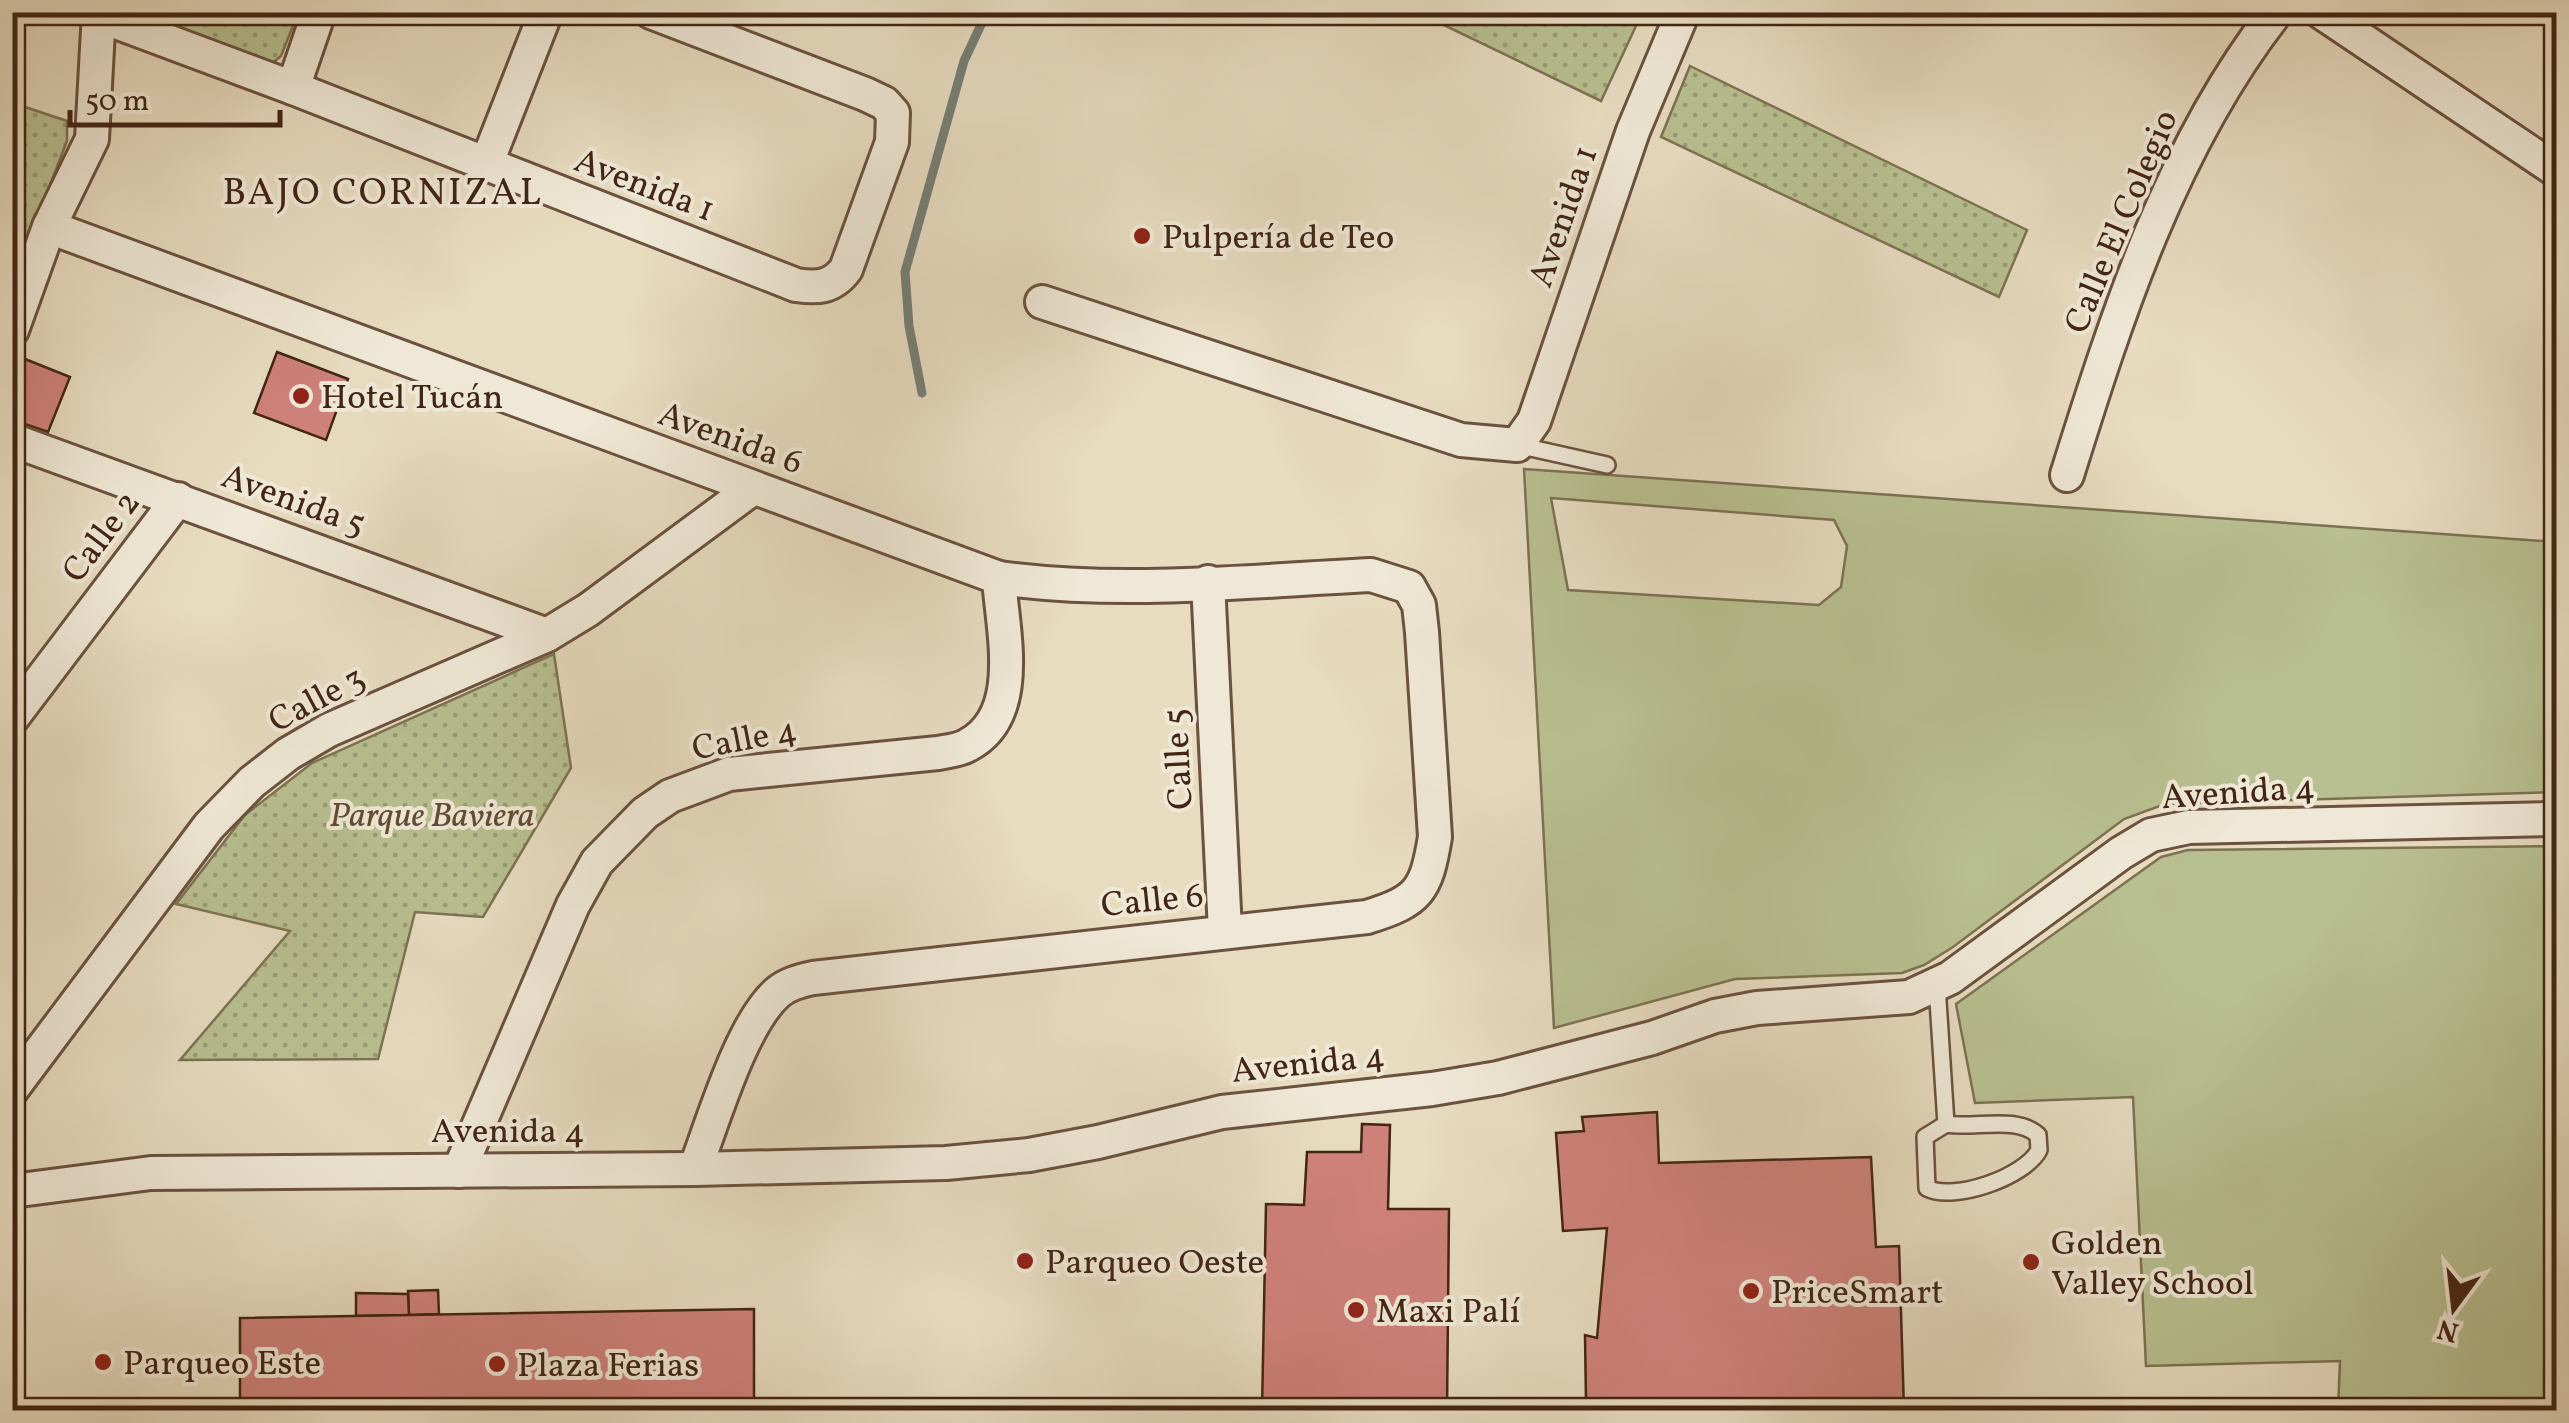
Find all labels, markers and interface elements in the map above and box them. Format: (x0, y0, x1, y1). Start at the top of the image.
scale bar (70, 65, 280, 127)
text: 50 m (85, 81, 149, 123)
street label: Calle El Colegio (2054, 103, 2191, 341)
street label: Avenida 1 (567, 138, 721, 235)
street label: Avenida 1 (1518, 140, 1611, 294)
district label: BAJO CORNIZAL (222, 168, 544, 221)
place label: Pulpería de Teo (1162, 215, 1394, 263)
marker: Pulpería de Teo (1131, 225, 1153, 247)
place label: Hotel Tucán (321, 375, 503, 423)
marker: Hotel Tucán (290, 385, 312, 407)
street label: Avenida 6 (651, 392, 809, 488)
street label: Avenida 5 (214, 454, 372, 550)
street label: Calle 2 (52, 482, 153, 594)
street label: Calle 3 (261, 655, 374, 746)
street label: Calle 4 (688, 707, 801, 775)
street label: Calle 5 (1153, 707, 1207, 811)
street label: Avenida 4 (2160, 765, 2317, 823)
park label: Parque Baviera (329, 793, 535, 841)
street label: Calle 6 (1099, 873, 1206, 931)
street label: Avenida 4 (1229, 1033, 1387, 1097)
street label: Avenida 4 (431, 1109, 585, 1157)
place label: Golden Valley School (2051, 1221, 2254, 1309)
place label: Parqueo Oeste (1045, 1240, 1264, 1288)
marker: Parqueo Oeste (1014, 1250, 1036, 1272)
marker: Golden Valley School (2020, 1251, 2042, 1273)
north arrow (2404, 1258, 2504, 1358)
place label: PriceSmart (1771, 1270, 1943, 1318)
marker: PriceSmart (1740, 1280, 1762, 1302)
place label: Maxi Palí (1376, 1289, 1521, 1337)
marker: Maxi Palí (1345, 1299, 1367, 1321)
text: N (2433, 1308, 2463, 1351)
place label: Parqueo Este (123, 1341, 321, 1389)
place label: Plaza Ferias (517, 1343, 699, 1391)
marker: Parqueo Este (92, 1351, 114, 1373)
marker: Plaza Ferias (486, 1353, 508, 1375)

